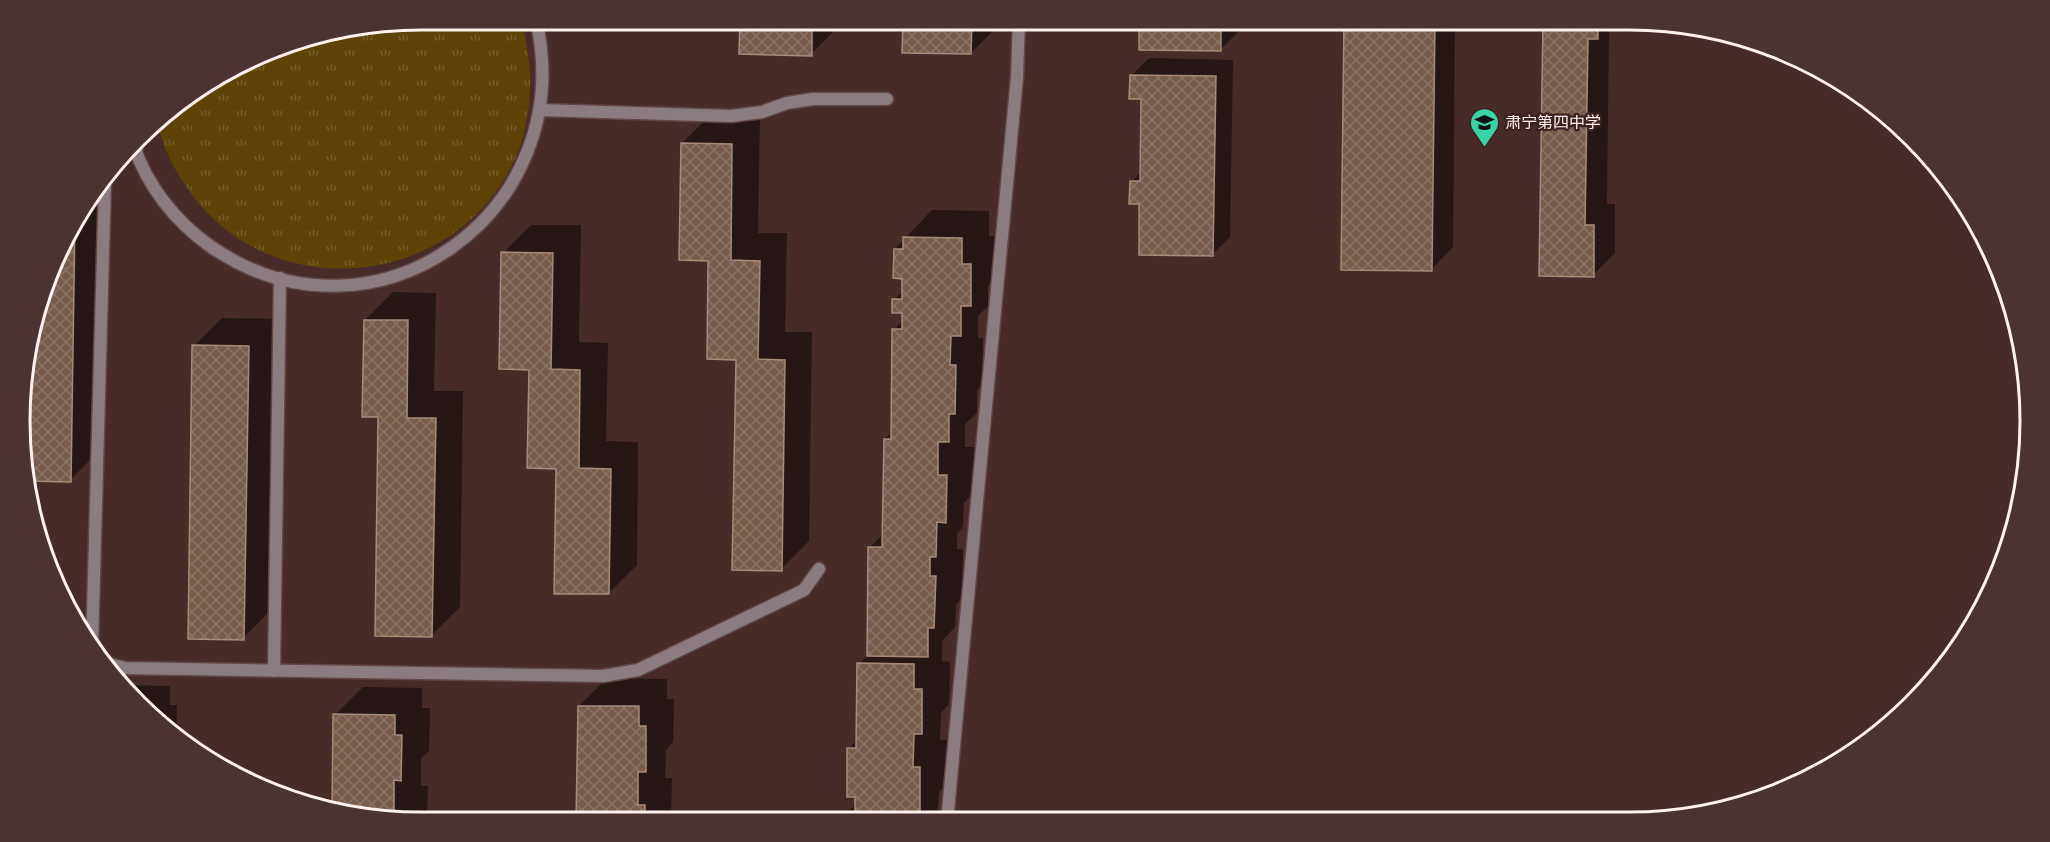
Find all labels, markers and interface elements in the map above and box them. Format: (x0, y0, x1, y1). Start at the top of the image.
school or university icon: 肃宁第四中学 (1468, 106, 1500, 148)
place label: 肃宁第四中学 (1505, 111, 1601, 133)

